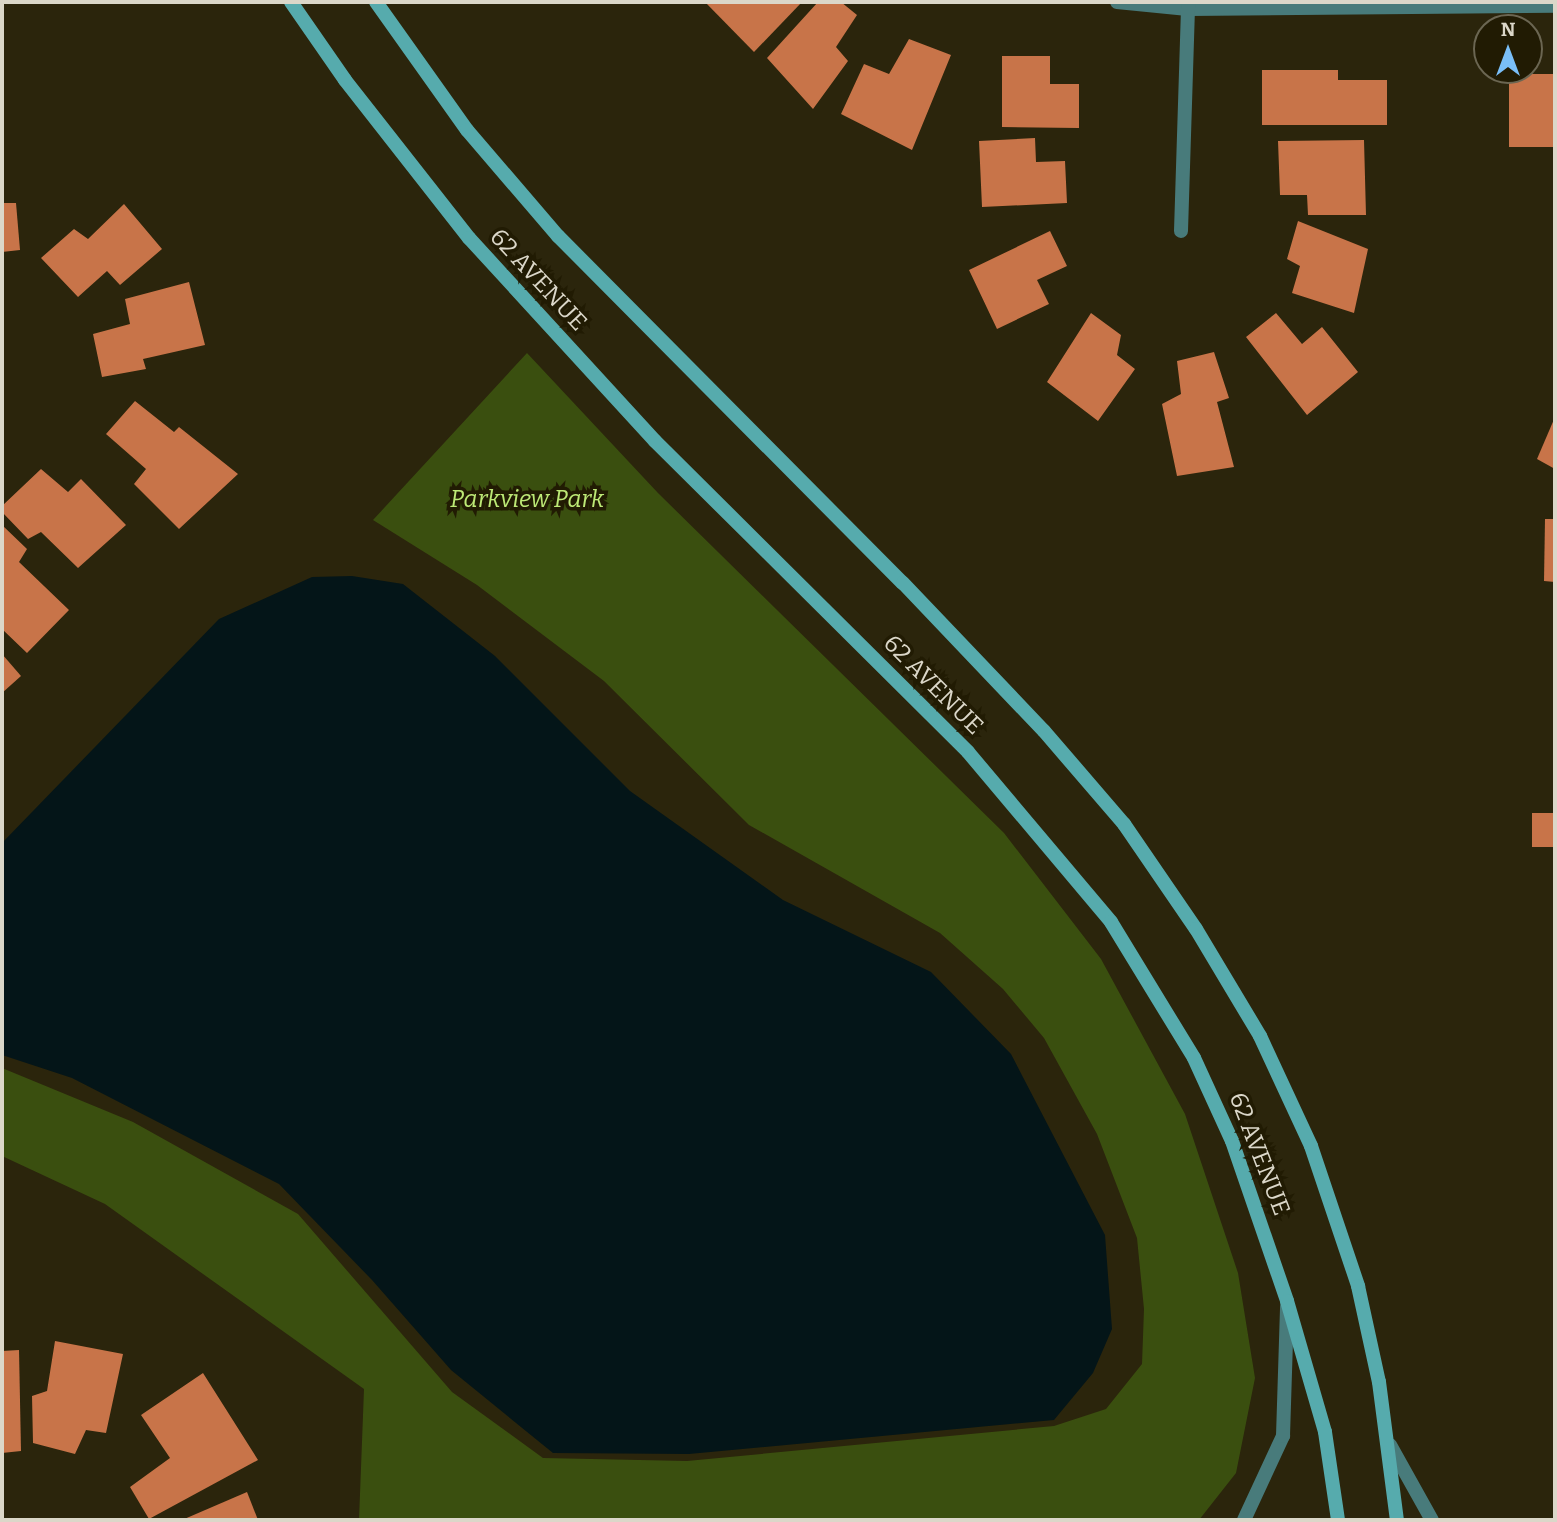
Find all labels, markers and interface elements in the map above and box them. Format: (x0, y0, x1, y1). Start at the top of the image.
north arrow (1473, 14, 1543, 84)
text: N (1501, 18, 1515, 41)
street label: 62 AVENUE (483, 223, 593, 337)
park label: Parkview Park (450, 486, 604, 514)
street label: 62 AVENUE (877, 629, 989, 741)
street label: 62 AVENUE (1222, 1089, 1296, 1219)

